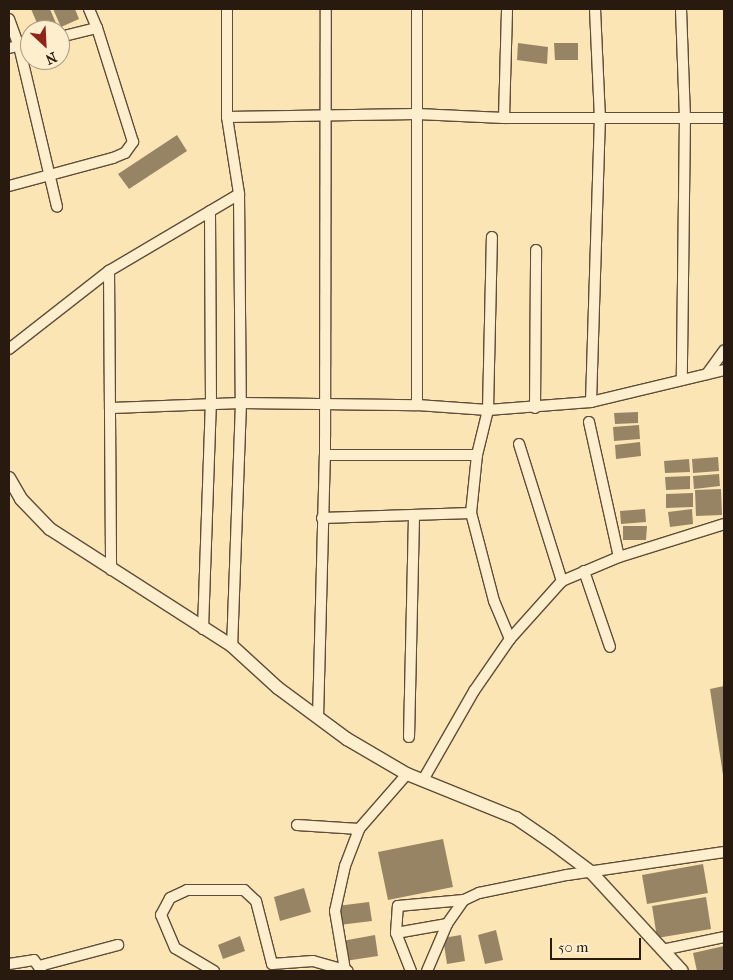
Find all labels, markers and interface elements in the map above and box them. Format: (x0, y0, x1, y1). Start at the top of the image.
north arrow (20, 20, 70, 70)
text: N (43, 48, 60, 68)
scale bar (553, 928, 644, 960)
text: 50 m (558, 938, 588, 956)

